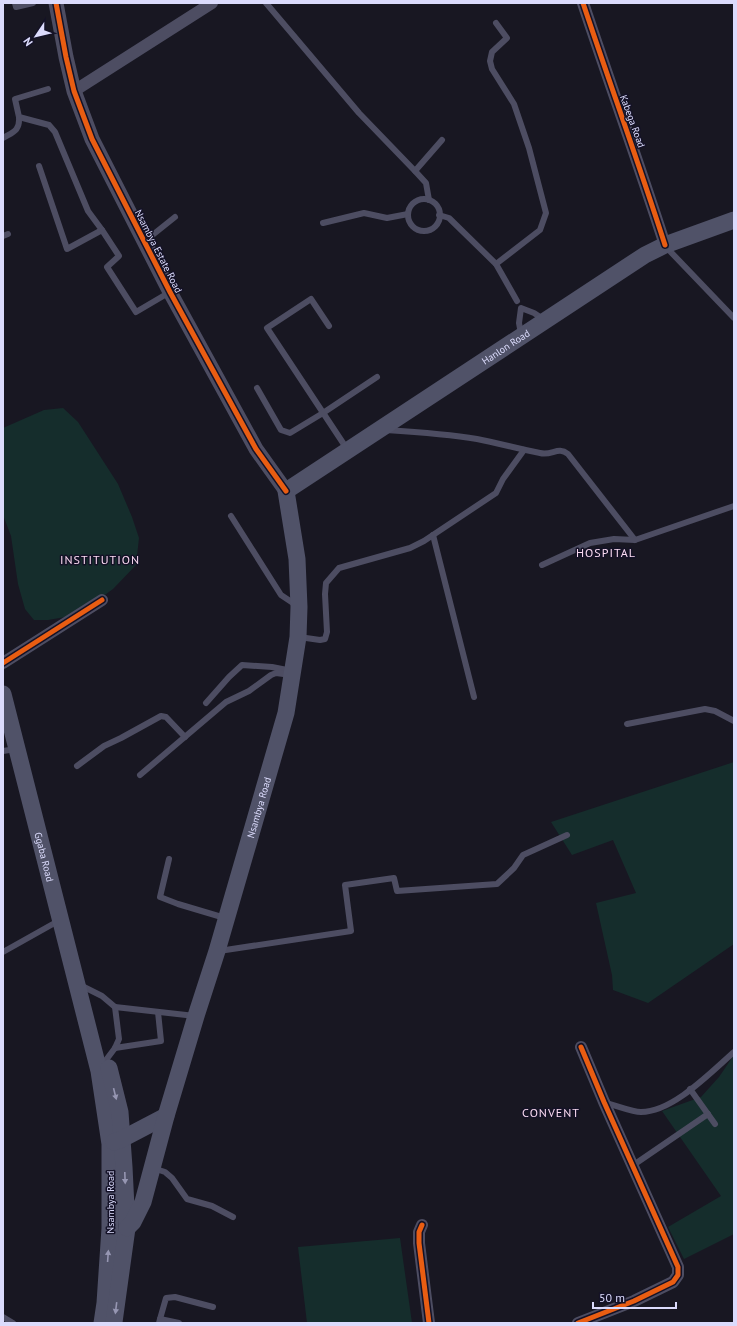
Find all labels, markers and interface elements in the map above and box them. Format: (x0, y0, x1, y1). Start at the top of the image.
north arrow (16, 16, 56, 56)
text: N (20, 35, 36, 49)
street label: Kabega Road (617, 93, 648, 149)
street label: Nsambya Estate Road (132, 207, 185, 295)
street label: Hanlon Road (479, 327, 532, 368)
district label: HOSPITAL (576, 545, 636, 560)
district label: INSTITUTION (60, 552, 140, 567)
street label: Nsambya Road (244, 776, 274, 840)
street label: Ggaba Road (31, 831, 57, 883)
one-way arrow (112, 1089, 118, 1101)
district label: CONVENT (522, 1105, 580, 1120)
street label: Nsambya Road (104, 1171, 117, 1233)
one-way arrow (121, 1172, 128, 1184)
one-way arrow (105, 1250, 112, 1262)
scale bar (593, 1284, 676, 1310)
text: 50 m (599, 1290, 625, 1305)
one-way arrow (113, 1302, 119, 1314)

